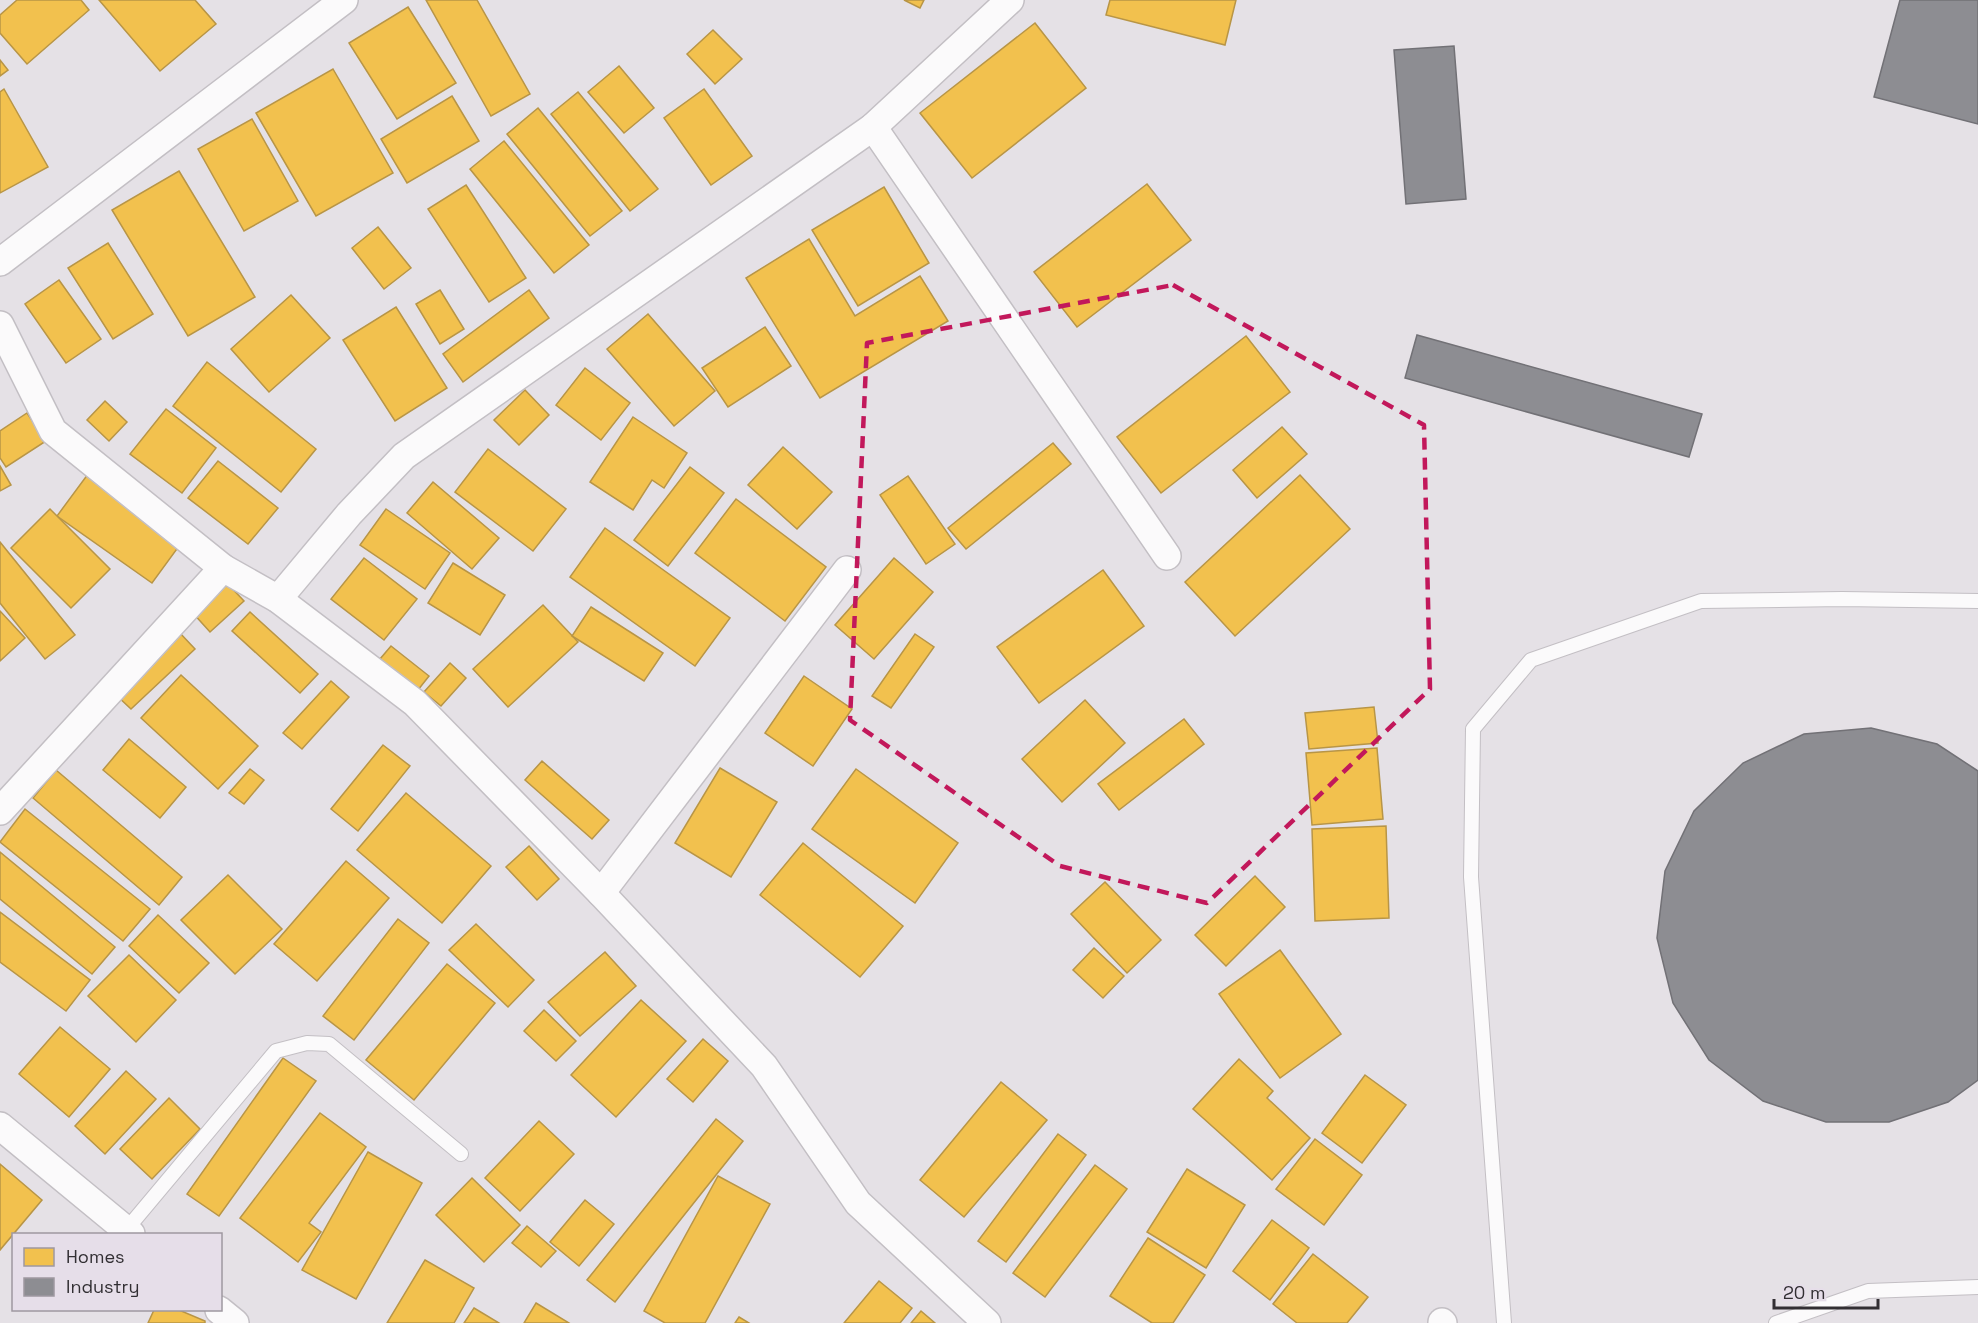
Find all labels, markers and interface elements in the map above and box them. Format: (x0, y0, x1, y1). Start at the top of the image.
legend (12, 1233, 222, 1311)
text: Homes (66, 1245, 125, 1268)
scale bar (1774, 1272, 1878, 1310)
text: Industry (66, 1275, 139, 1298)
text: 20 m (1783, 1281, 1826, 1304)

